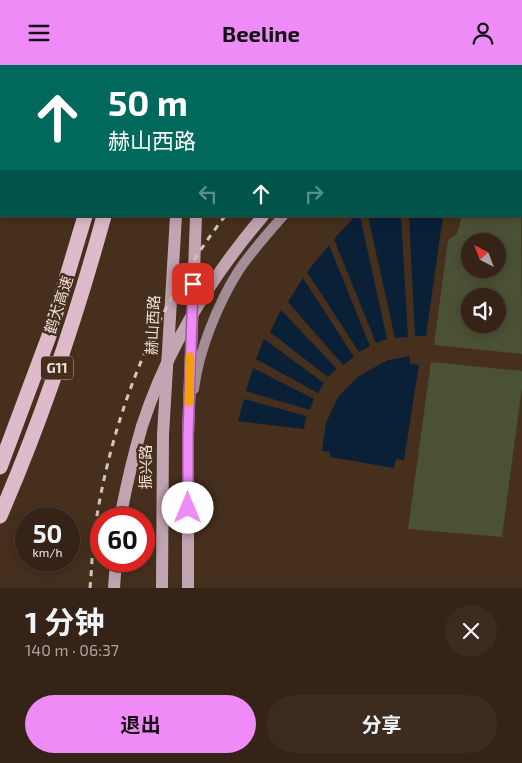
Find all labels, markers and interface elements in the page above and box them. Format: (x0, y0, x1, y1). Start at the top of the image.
icon: menu (25, 19, 53, 47)
icon: person (469, 19, 497, 47)
text: Beeline (222, 20, 300, 46)
text: 50 m (108, 81, 188, 123)
icon: ahead (25, 85, 90, 150)
text: 赫山西路 (108, 127, 196, 153)
icon: left (194, 180, 222, 208)
icon: ahead (247, 180, 275, 208)
icon: right (300, 180, 328, 208)
north arrow (461, 233, 506, 277)
map controls (461, 233, 506, 333)
pin (172, 263, 214, 305)
icon: arrive (179, 270, 207, 298)
street label: 鹤大高速 (40, 273, 76, 336)
button: sound (461, 288, 506, 333)
street label: 赫山西路 (141, 295, 163, 355)
road number: G11 (41, 357, 73, 379)
street label: 振兴路 (136, 444, 154, 490)
position arrow (161, 481, 213, 533)
speed limit sign: 60 (90, 507, 155, 572)
text: 50 (33, 518, 62, 548)
text: km/h (33, 545, 62, 559)
text: 1 分钟 (25, 603, 104, 639)
button: close (445, 605, 497, 657)
text: 140 m · 06:37 (25, 640, 119, 659)
button: 退出 (25, 695, 256, 753)
button: 分享 (266, 695, 497, 753)

